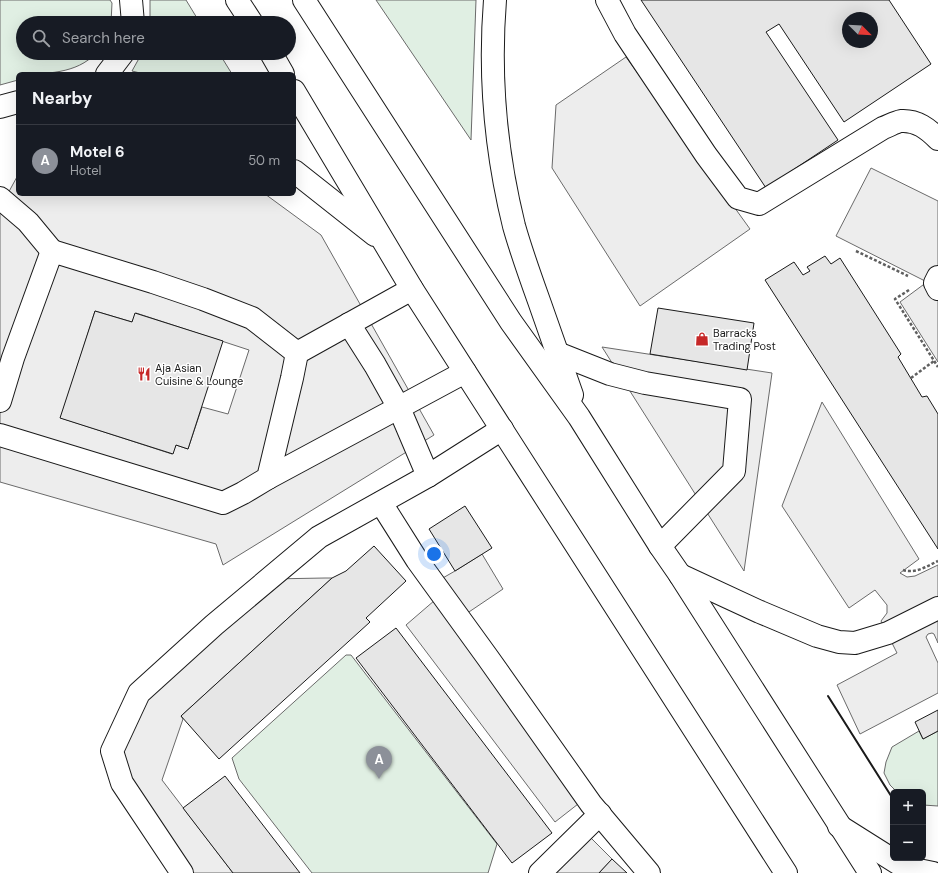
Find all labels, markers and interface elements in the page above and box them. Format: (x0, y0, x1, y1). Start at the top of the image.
north arrow (842, 12, 878, 48)
search box (16, 16, 296, 60)
icon: search (30, 27, 52, 49)
text: Search here (62, 28, 145, 48)
text: Nearby (32, 87, 92, 109)
text: Motel 6 (70, 142, 125, 162)
text: A (40, 152, 50, 169)
text: 50 m (248, 152, 280, 169)
text: Hotel (70, 162, 102, 179)
place label: Barracks Trading Post (713, 326, 776, 353)
shop icon: Barracks Trading Post (694, 331, 710, 347)
place label: Aja Asian Cuisine & Lounge (155, 361, 243, 388)
restaurant icon: Aja Asian Cuisine & Lounge (136, 366, 152, 382)
your location (424, 544, 444, 564)
pin: A (366, 746, 392, 779)
map controls (890, 789, 926, 861)
button: + (890, 789, 926, 825)
button: − (890, 825, 926, 861)

